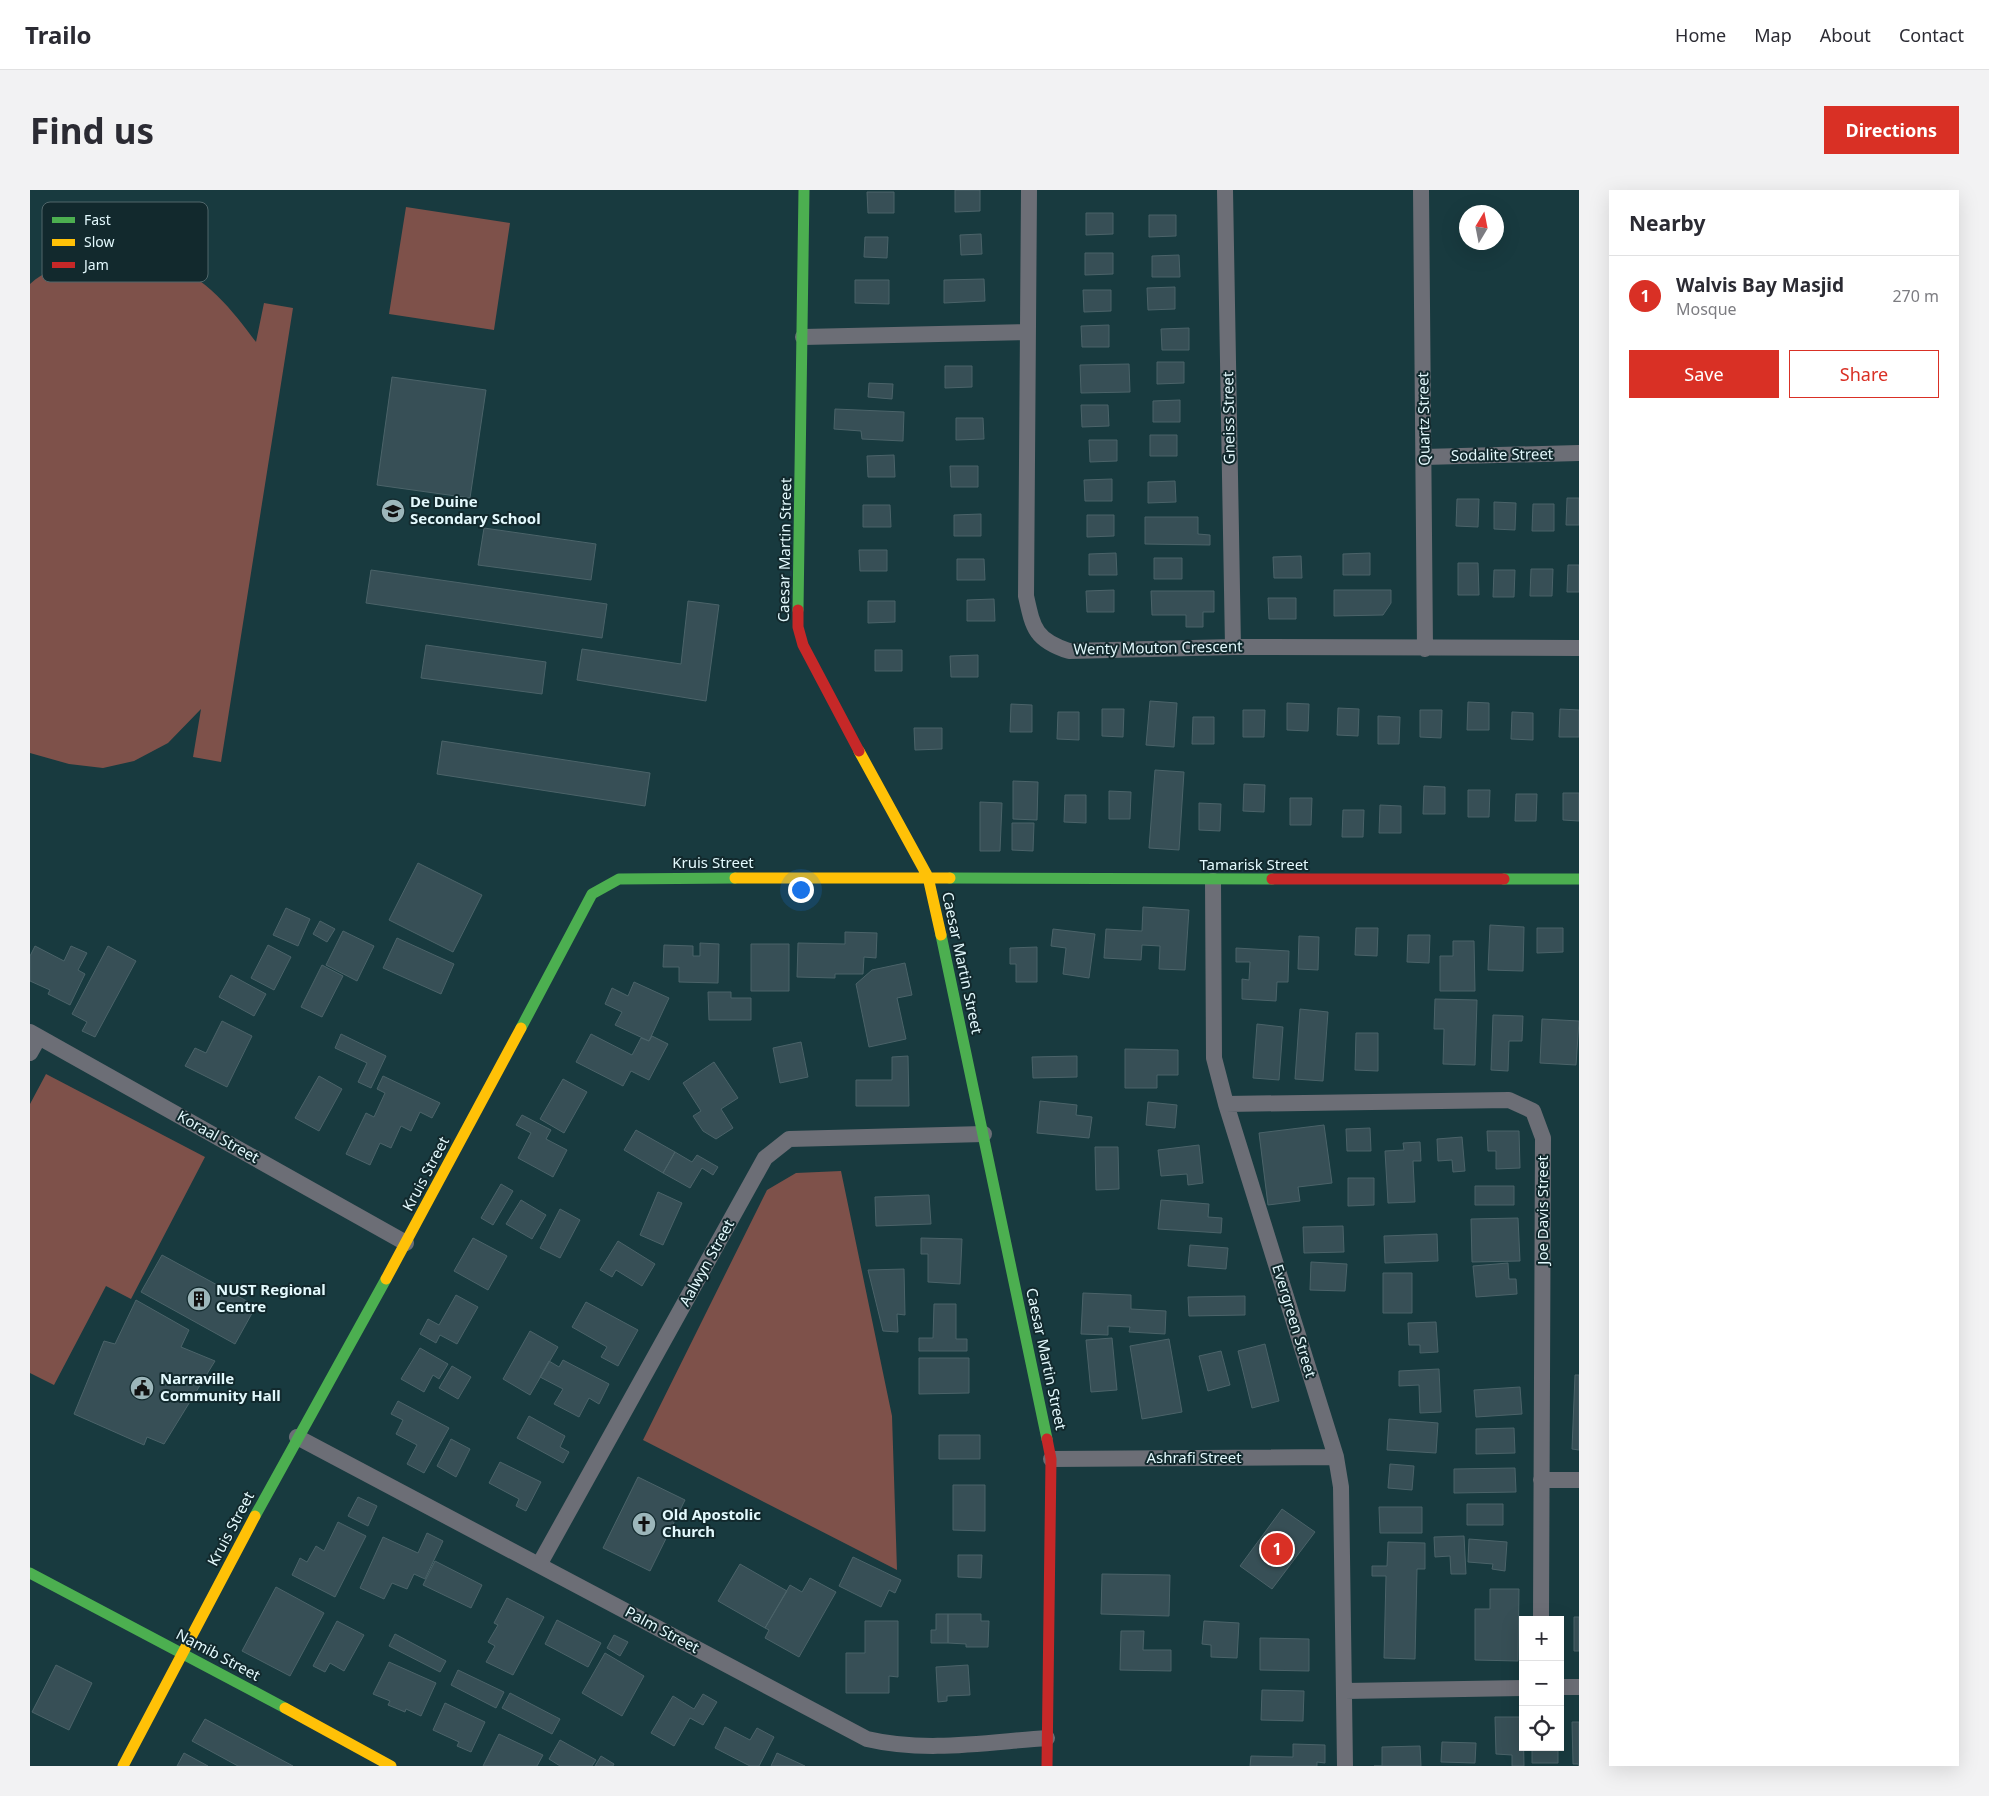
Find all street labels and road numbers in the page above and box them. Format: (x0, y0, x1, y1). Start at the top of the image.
street label: Gneiss Street (1217, 371, 1239, 465)
street label: Quartz Street (1412, 371, 1434, 466)
street label: Sodalite Street (1451, 443, 1554, 465)
street label: Caesar Martin Street (773, 477, 795, 622)
street label: Wenty Mouton Crescent (1073, 636, 1243, 658)
street label: Kruis Street (672, 852, 754, 872)
street label: Tamarisk Street (1199, 854, 1309, 874)
street label: Caesar Martin Street (938, 890, 988, 1036)
street label: Koraal Street (174, 1105, 264, 1167)
street label: Kruis Street (397, 1132, 453, 1214)
street label: Joe Davis Street (1532, 1155, 1552, 1267)
street label: Aalwyn Street (674, 1215, 739, 1310)
street label: Evergreen Street (1268, 1262, 1322, 1380)
street label: Caesar Martin Street (1022, 1286, 1072, 1432)
street label: Ashrafi Street (1146, 1447, 1242, 1467)
street label: Kruis Street (202, 1487, 258, 1569)
street label: Palm Street (622, 1601, 704, 1657)
street label: Namib Street (173, 1624, 265, 1685)

